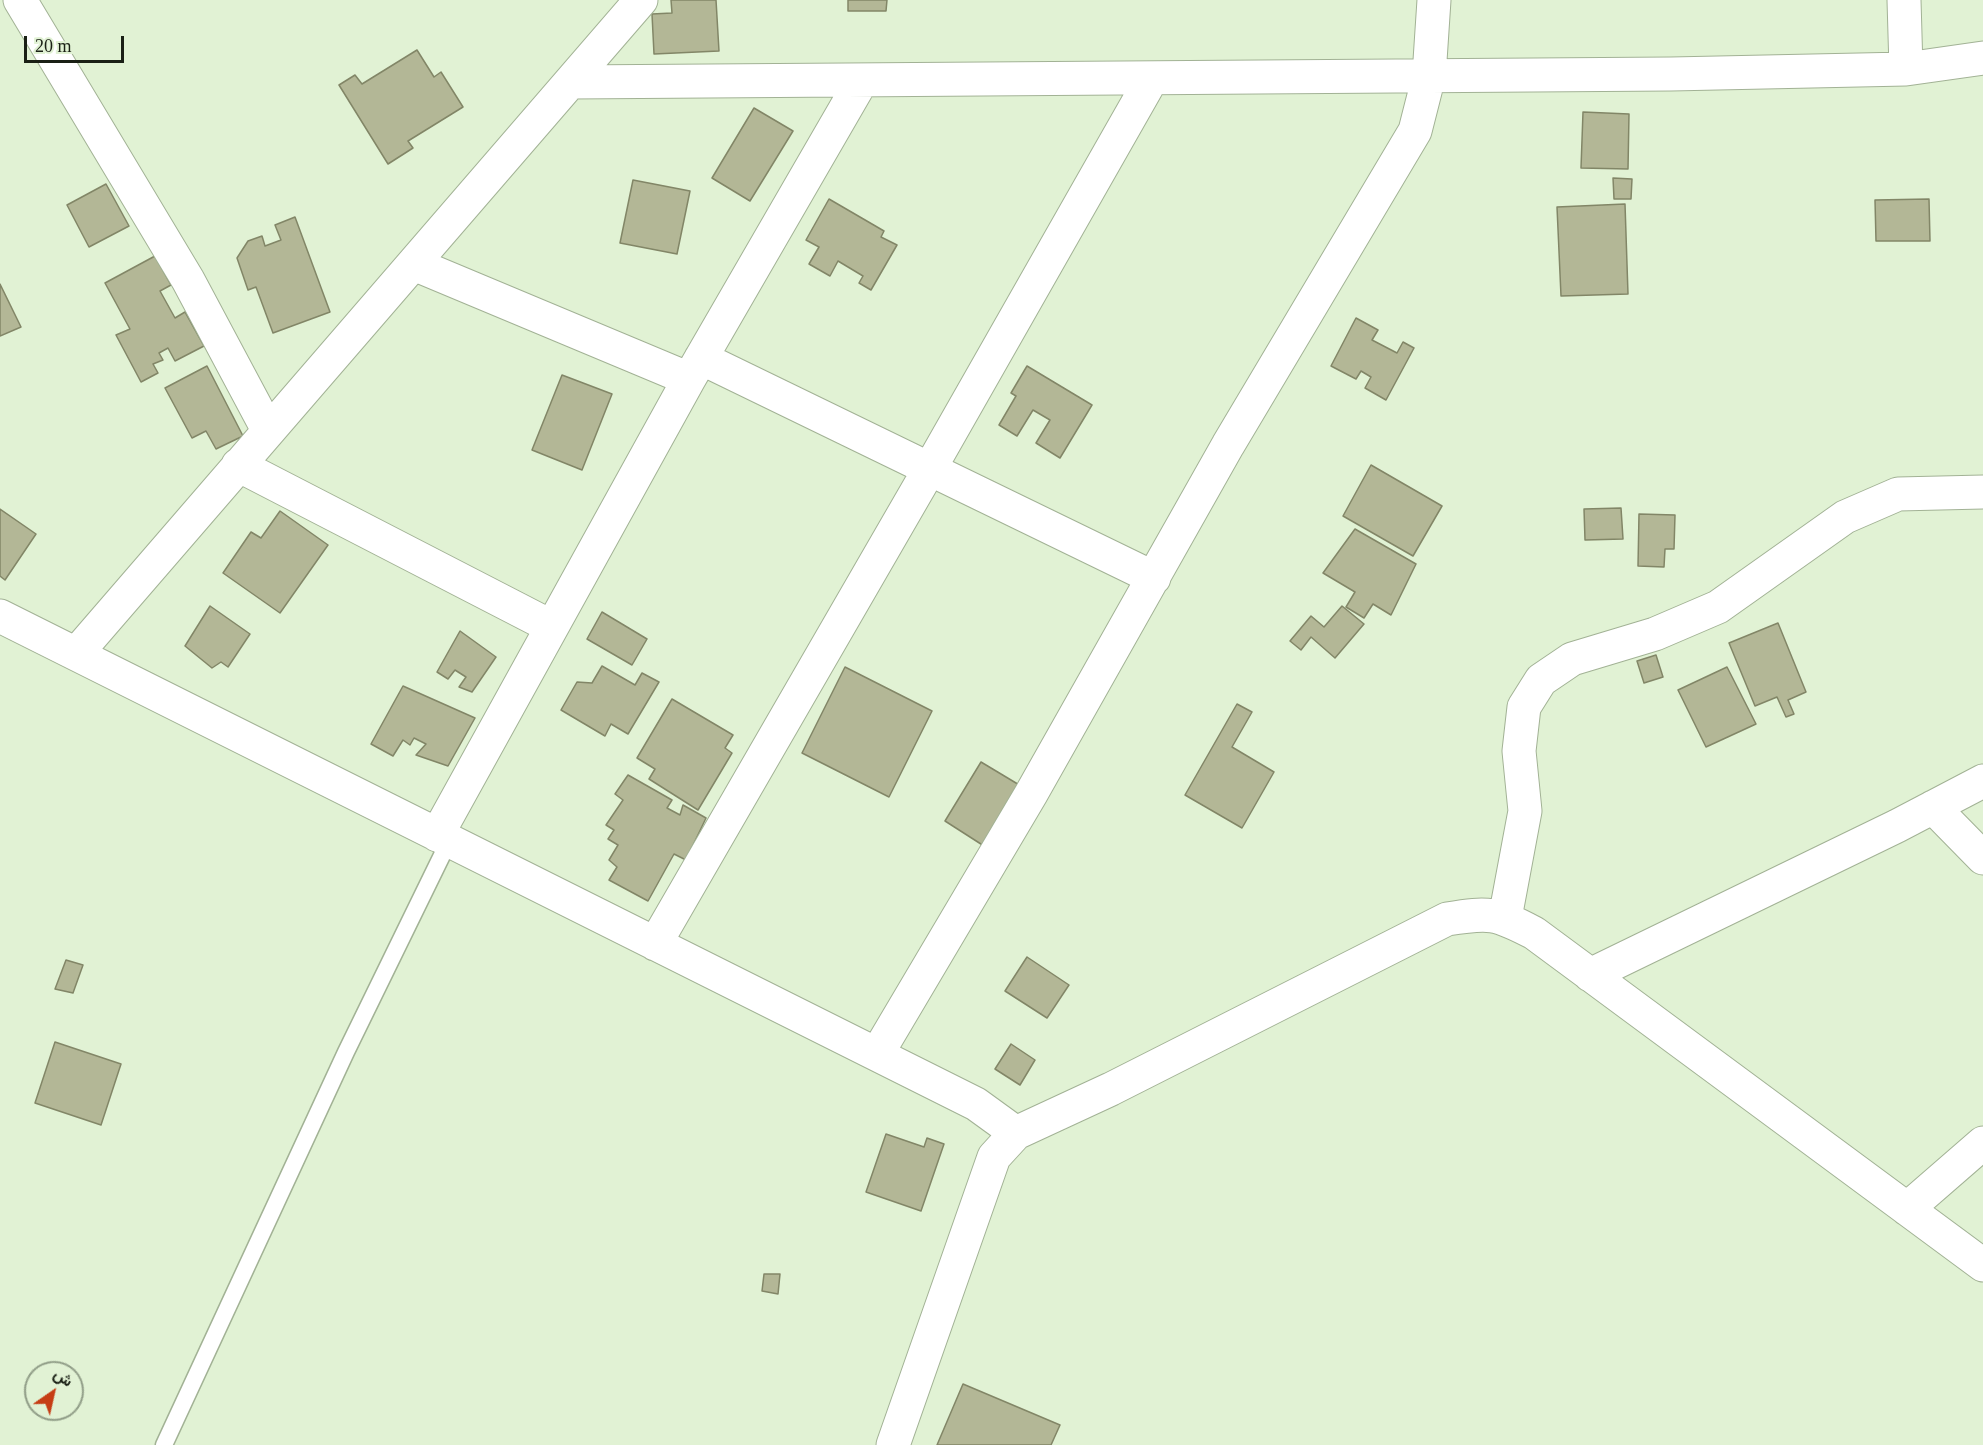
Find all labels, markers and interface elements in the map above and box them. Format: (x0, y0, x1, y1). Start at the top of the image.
scale bar (27, 24, 128, 62)
text: 20 m (35, 36, 72, 56)
north arrow (24, 1361, 84, 1421)
text: ش (50, 1365, 76, 1390)

